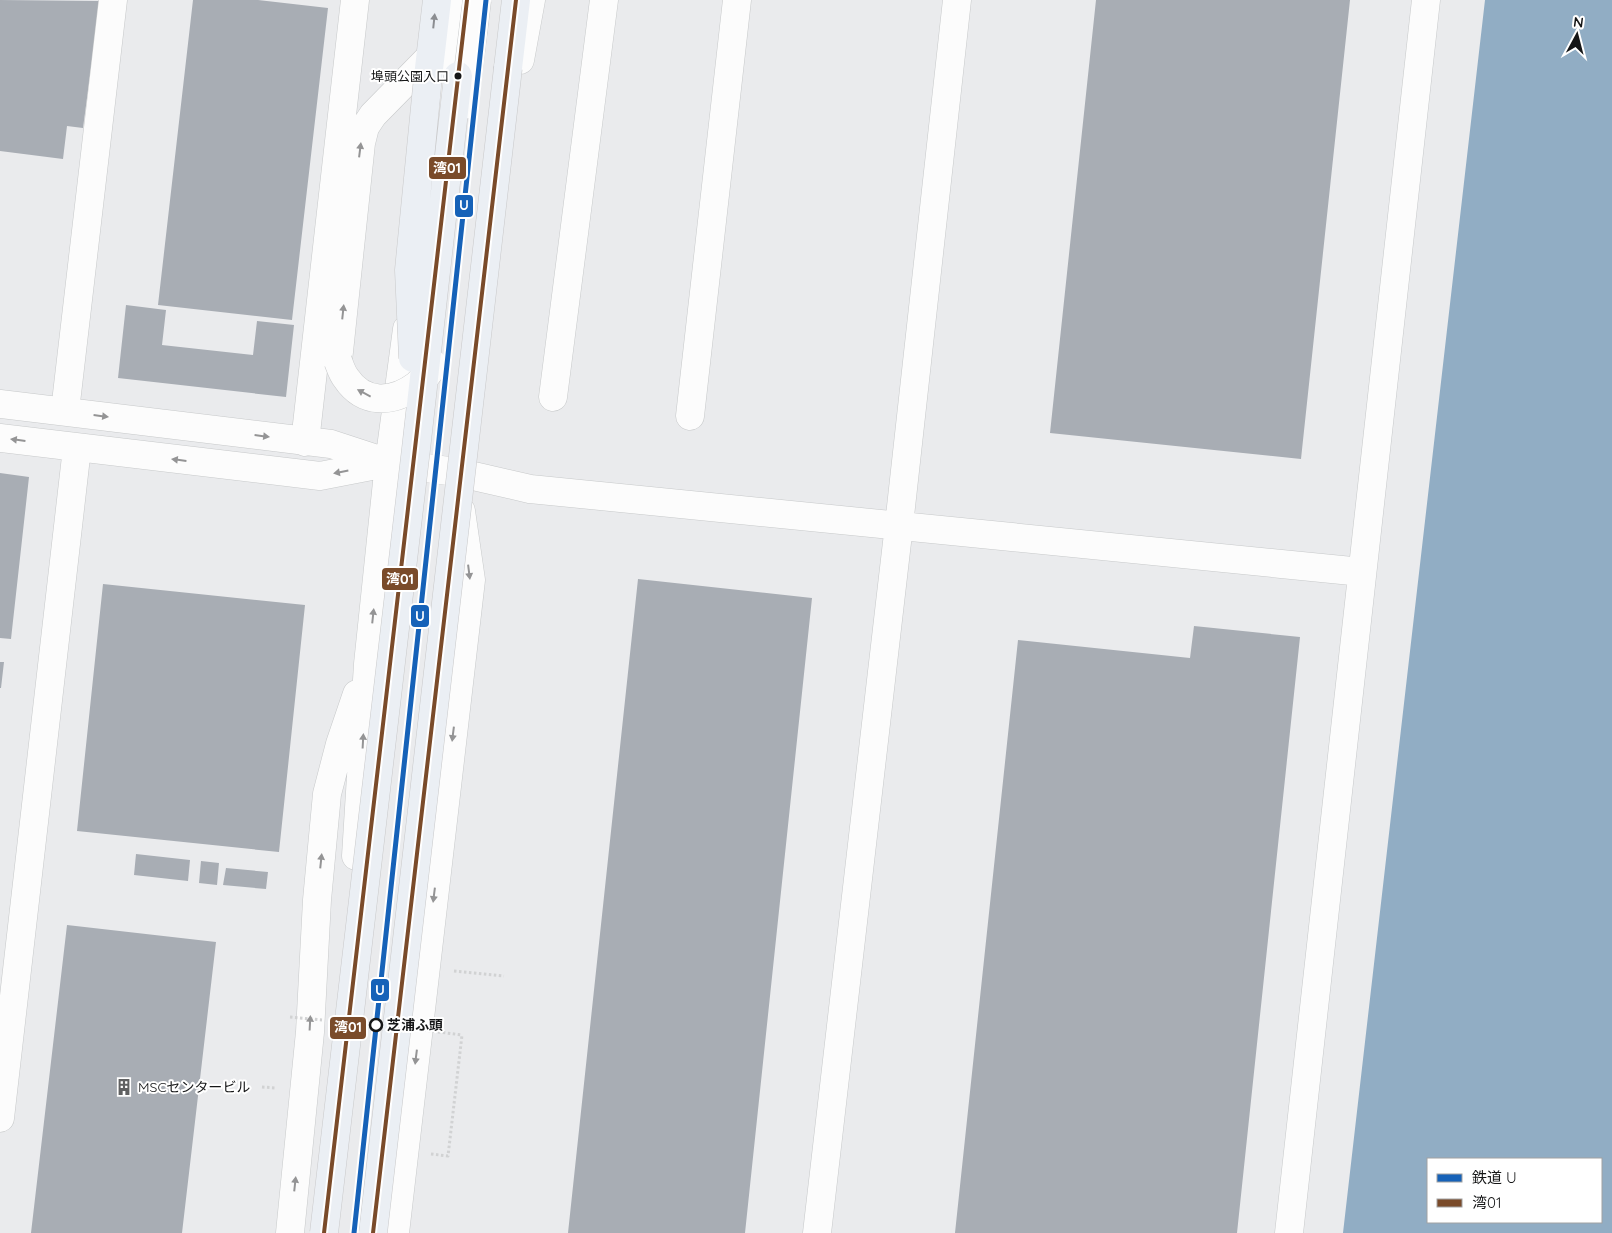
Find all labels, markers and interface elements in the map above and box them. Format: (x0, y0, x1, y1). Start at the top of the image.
north arrow (1552, 10, 1602, 60)
one-way arrow (430, 13, 438, 29)
text: N (1572, 13, 1585, 32)
place label: 埠頭公園入口 (371, 68, 449, 84)
marker: 埠頭公園入口 (453, 71, 463, 81)
one-way arrow (356, 142, 364, 158)
line badge: 湾01 (428, 156, 467, 180)
text: 湾01 (433, 159, 461, 177)
line badge: U (454, 194, 474, 218)
text: U (459, 196, 469, 214)
one-way arrow (339, 304, 347, 320)
one-way arrow (357, 389, 372, 397)
one-way arrow (93, 412, 109, 420)
one-way arrow (254, 432, 270, 440)
one-way arrow (10, 436, 26, 444)
one-way arrow (171, 456, 187, 464)
one-way arrow (333, 468, 348, 476)
one-way arrow (465, 565, 473, 581)
line badge: 湾01 (381, 567, 419, 591)
text: 湾01 (386, 570, 414, 588)
line badge: U (410, 604, 430, 628)
text: U (415, 607, 425, 625)
one-way arrow (369, 608, 377, 624)
one-way arrow (449, 726, 457, 742)
one-way arrow (360, 733, 368, 749)
one-way arrow (317, 852, 325, 868)
one-way arrow (430, 888, 438, 904)
line badge: U (370, 978, 390, 1002)
text: U (375, 981, 385, 999)
one-way arrow (307, 1014, 315, 1030)
line badge: 湾01 (329, 1016, 367, 1040)
place label: 芝浦ふ頭 (387, 1016, 443, 1034)
text: 湾01 (334, 1018, 362, 1036)
marker: 芝浦ふ頭 (369, 1018, 383, 1032)
one-way arrow (412, 1049, 420, 1065)
building icon: MSCセンタービル (114, 1077, 134, 1097)
place label: MSCセンタービル (138, 1078, 251, 1096)
legend (1427, 1158, 1602, 1223)
text: 鉄道 U (1472, 1168, 1517, 1187)
one-way arrow (291, 1176, 299, 1192)
text: 湾01 (1472, 1193, 1501, 1212)

